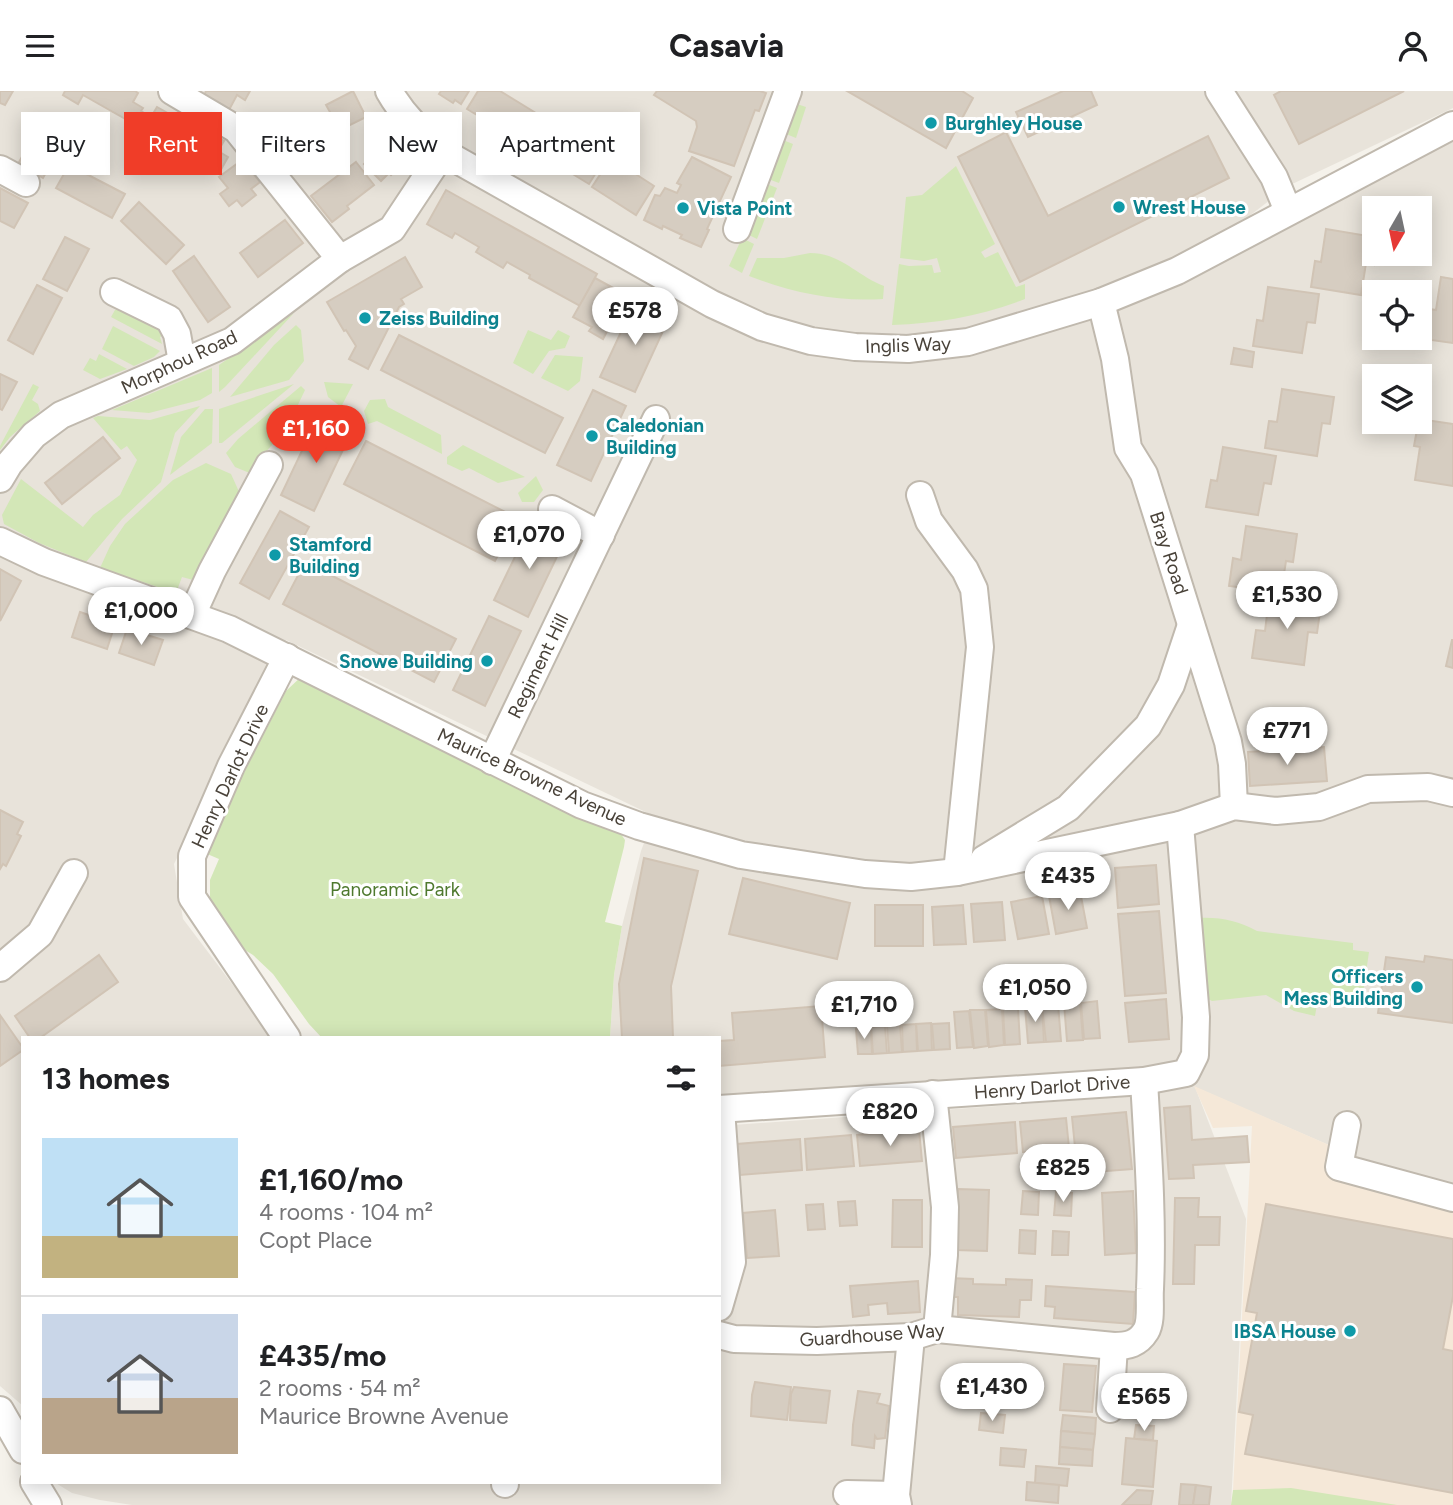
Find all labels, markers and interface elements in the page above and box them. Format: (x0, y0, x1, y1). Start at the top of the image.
icon: menu (21, 27, 59, 65)
text: Casavia (669, 27, 784, 65)
icon: person (1394, 27, 1432, 65)
chip: Buy (21, 112, 110, 175)
chip: Rent (124, 112, 222, 175)
chip: Filters (236, 112, 350, 175)
chip: New (364, 112, 462, 175)
chip: Apartment (476, 112, 640, 175)
place label: Burghley House (945, 112, 1083, 135)
marker: Burghley House (923, 115, 939, 131)
place label: Wrest House (1133, 196, 1246, 219)
north arrow (1362, 196, 1432, 266)
map controls (1362, 196, 1432, 434)
place label: Vista Point (697, 197, 793, 220)
marker: Wrest House (1111, 199, 1127, 215)
marker: Vista Point (675, 200, 691, 216)
button: locate (1362, 280, 1432, 350)
pin: £578 (594, 287, 676, 347)
text: £578 (608, 296, 662, 324)
place label: Zeiss Building (379, 307, 499, 330)
marker: Zeiss Building (357, 310, 373, 326)
street label: Morphou Road (117, 325, 241, 399)
street label: Inglis Way (865, 332, 951, 358)
button: layers (1362, 364, 1432, 434)
pin: £1,160 (259, 405, 373, 465)
text: £1,160 (282, 414, 350, 442)
place label: Caledonian Building (606, 414, 704, 459)
marker: Caledonian Building (584, 428, 600, 444)
street label: Bray Road (1145, 509, 1193, 597)
pin: £1,070 (472, 511, 586, 571)
text: £1,070 (493, 520, 565, 548)
place label: Stamford Building (289, 533, 371, 578)
marker: Stamford Building (267, 547, 283, 563)
pin: £1,530 (1230, 571, 1344, 631)
text: £1,530 (1252, 580, 1322, 608)
pin: £1,000 (84, 587, 198, 647)
text: £1,000 (104, 596, 178, 624)
street label: Regiment Hill (503, 610, 573, 722)
place label: Snowe Building (339, 650, 473, 673)
marker: Snowe Building (479, 653, 495, 669)
street label: Henry Darlot Drive (186, 700, 274, 852)
pin: £771 (1246, 707, 1328, 767)
text: £771 (1263, 716, 1311, 744)
street label: Maurice Browne Avenue (434, 723, 630, 831)
pin: £435 (1027, 853, 1109, 912)
text: £435 (1041, 861, 1095, 889)
park label: Panoramic Park (330, 878, 461, 901)
pin: £1,050 (978, 965, 1092, 1024)
place label: Officers Mess Building (1283, 965, 1403, 1010)
text: £1,050 (999, 973, 1071, 1001)
marker: Officers Mess Building (1409, 979, 1425, 995)
pin: £1,710 (807, 981, 921, 1041)
text: £1,710 (831, 990, 897, 1018)
icon: filters (662, 1059, 700, 1097)
text: 13 homes (42, 1060, 170, 1097)
street label: Henry Darlot Drive (973, 1070, 1131, 1104)
pin: £820 (849, 1089, 931, 1148)
text: £820 (862, 1097, 918, 1125)
pin: £825 (1022, 1145, 1104, 1204)
text: £825 (1036, 1153, 1090, 1181)
text: £1,160/mo (259, 1161, 403, 1198)
icon: home (98, 1166, 182, 1250)
text: 4 rooms · 104 m² (259, 1198, 433, 1226)
text: Copt Place (259, 1226, 372, 1254)
street label: Guardhouse Way (799, 1318, 945, 1352)
place label: IBSA House (1234, 1320, 1336, 1343)
marker: IBSA House (1342, 1323, 1358, 1339)
text: £435/mo (259, 1337, 387, 1374)
icon: home (98, 1342, 182, 1426)
pin: £1,430 (935, 1363, 1049, 1423)
text: £1,430 (956, 1372, 1028, 1400)
pin: £565 (1103, 1373, 1185, 1433)
text: 2 rooms · 54 m² (259, 1374, 421, 1402)
text: £565 (1117, 1382, 1171, 1410)
text: Maurice Browne Avenue (259, 1402, 509, 1430)

